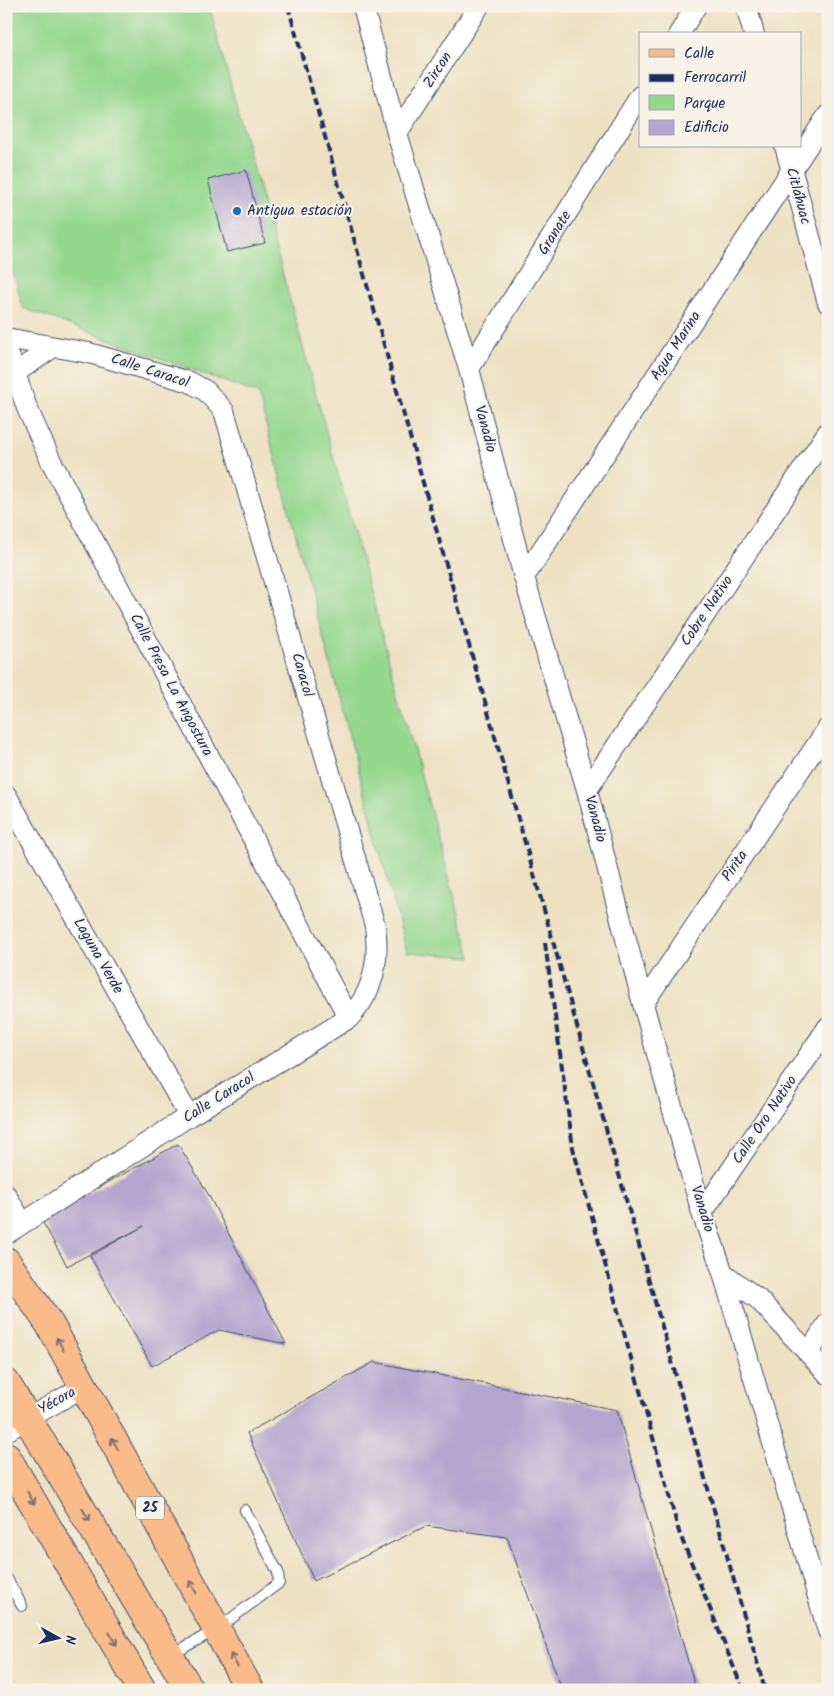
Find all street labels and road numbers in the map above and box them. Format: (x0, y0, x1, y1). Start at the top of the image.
street label: Zircon (417, 47, 459, 93)
street label: Citláhuac (779, 165, 817, 227)
street label: Granate (532, 206, 578, 260)
street label: Agua Marina (644, 306, 708, 386)
street label: Calle Caracol (108, 347, 193, 395)
street label: Vanadio (467, 403, 503, 455)
street label: Cobre Nativo (674, 571, 740, 651)
street label: Calle Presa La Angostura (123, 609, 219, 761)
street label: Caracol (284, 650, 320, 700)
street label: Vanadio (577, 793, 613, 845)
street label: Pirita (716, 846, 754, 886)
street label: Laguna Verde (66, 913, 130, 999)
street label: Calle Caracol (178, 1066, 260, 1130)
street label: Calle Oro Nativo (726, 1071, 804, 1169)
street label: Vanadio (684, 1183, 721, 1236)
street label: Yécora (33, 1381, 81, 1421)
road number: 25 (136, 1496, 164, 1520)

